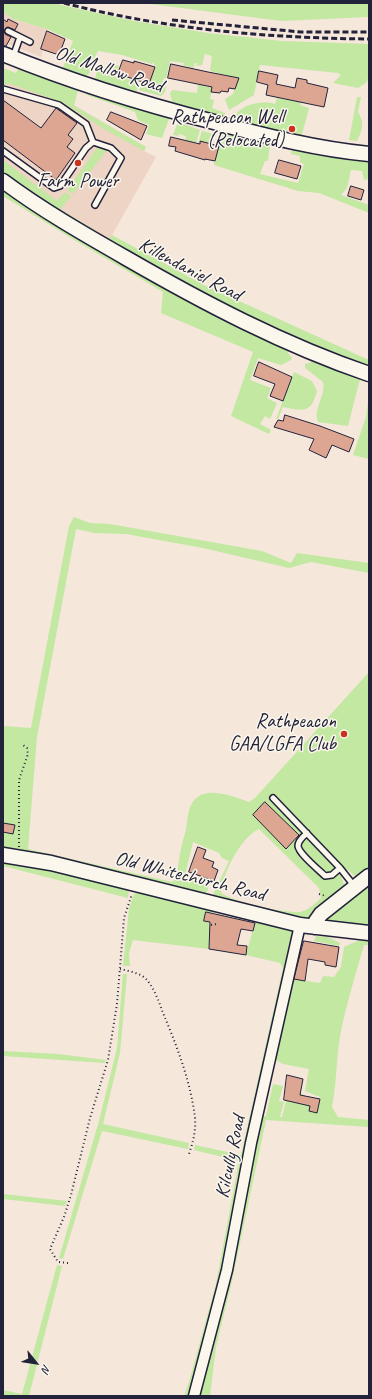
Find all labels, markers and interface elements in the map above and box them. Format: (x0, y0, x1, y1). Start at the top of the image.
street label: Old Mallow Road (52, 41, 166, 99)
place label: Rathpeacon Well (Relocated) (171, 106, 284, 153)
marker: Rathpeacon Well (Relocated) (287, 124, 297, 134)
marker: Farm Power (73, 158, 83, 168)
place label: Farm Power (37, 170, 119, 194)
street label: Killendaniel Road (134, 233, 246, 307)
place label: Rathpeacon GAA/LGFA Club (229, 710, 336, 757)
marker: Rathpeacon GAA/LGFA Club (339, 729, 349, 739)
street label: Old Whitechurch Road (112, 847, 268, 907)
street label: Kilcully Road (211, 1114, 251, 1200)
north arrow (16, 1343, 56, 1383)
text: N (39, 1363, 54, 1375)

